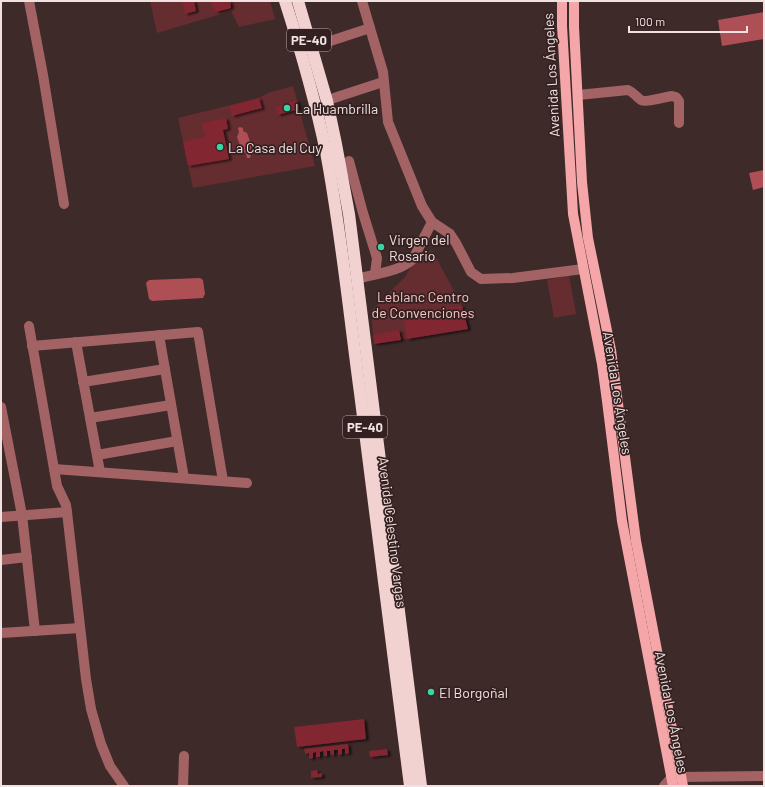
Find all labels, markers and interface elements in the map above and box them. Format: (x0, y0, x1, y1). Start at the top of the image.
scale bar (629, 8, 747, 34)
street label: Avenida Los Ángeles (539, 12, 563, 137)
text: 100 m (635, 14, 665, 28)
road number: PE-40 (287, 29, 331, 51)
place label: La Huambrilla (295, 100, 378, 117)
marker: La Huambrilla (282, 103, 292, 113)
place label: La Casa del Cuy (228, 139, 322, 156)
marker: La Casa del Cuy (215, 142, 225, 152)
place label: Virgen del Rosario (389, 231, 449, 264)
marker: Virgen del Rosario (376, 242, 386, 252)
park label: Leblanc Centro de Convenciones (372, 288, 475, 321)
street label: Avenida Los Ángeles (600, 330, 636, 456)
road number: PE-40 (343, 416, 387, 438)
street label: Avenida Celestino Vargas (375, 456, 411, 608)
street label: Avenida Los Ángeles (652, 649, 692, 775)
place label: El Borgoñal (439, 684, 508, 701)
marker: El Borgoñal (426, 687, 436, 697)

